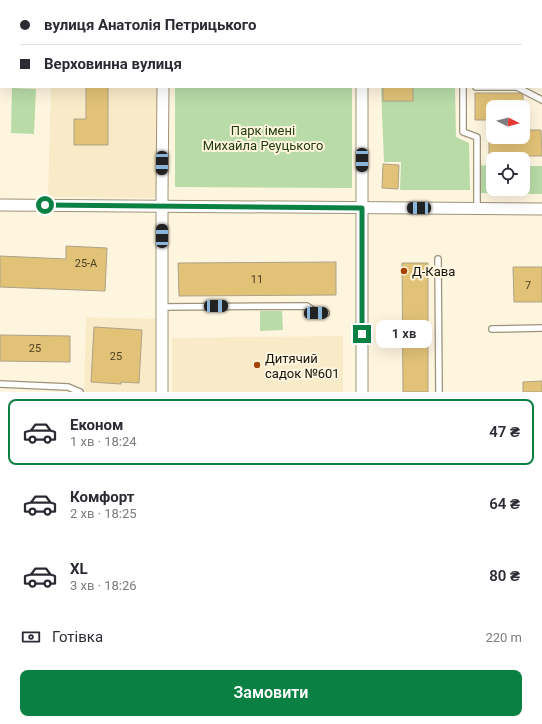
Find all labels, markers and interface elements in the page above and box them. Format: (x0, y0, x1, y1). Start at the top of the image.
text: вулиця Анатолія Петрицького (44, 16, 256, 34)
text: Верховинна вулиця (44, 55, 182, 73)
north arrow (486, 100, 530, 144)
map controls (486, 100, 530, 196)
park label: Парк імені Михайла Реуцького (203, 123, 323, 153)
car (356, 148, 368, 172)
car (156, 151, 168, 175)
button: locate (486, 152, 530, 196)
route start (36, 196, 54, 214)
car (407, 202, 431, 214)
car (156, 224, 168, 248)
house number: 25-А (75, 257, 98, 270)
place label: Д-Кава (412, 264, 455, 279)
marker: Д-Кава (399, 266, 409, 276)
house number: 11 (251, 273, 263, 286)
house number: 7 (525, 279, 531, 292)
car (204, 300, 228, 312)
car (304, 307, 328, 319)
callout: 1 хв (376, 320, 432, 348)
route end (353, 325, 371, 343)
text: 1 хв (392, 326, 416, 341)
house number: 25 (29, 342, 41, 355)
house number: 25 (110, 350, 122, 363)
place label: Дитячий садок №601 (265, 351, 340, 381)
marker: Дитячий садок №601 (252, 360, 262, 370)
icon: car (22, 414, 58, 450)
text: Економ (70, 416, 123, 434)
text: 47 ₴ (489, 423, 520, 441)
text: 1 хв · 18:24 (70, 434, 137, 449)
icon: car (22, 486, 58, 522)
text: Комфорт (70, 488, 134, 506)
text: 64 ₴ (489, 495, 520, 513)
text: 2 хв · 18:25 (70, 506, 137, 521)
icon: car (22, 558, 58, 594)
text: XL (70, 560, 88, 578)
text: 80 ₴ (489, 567, 520, 585)
text: 3 хв · 18:26 (70, 578, 137, 593)
icon: cash (20, 626, 42, 648)
text: Готівка (52, 628, 103, 646)
text: 220 m (485, 630, 522, 645)
button: Замовити (20, 670, 522, 716)

